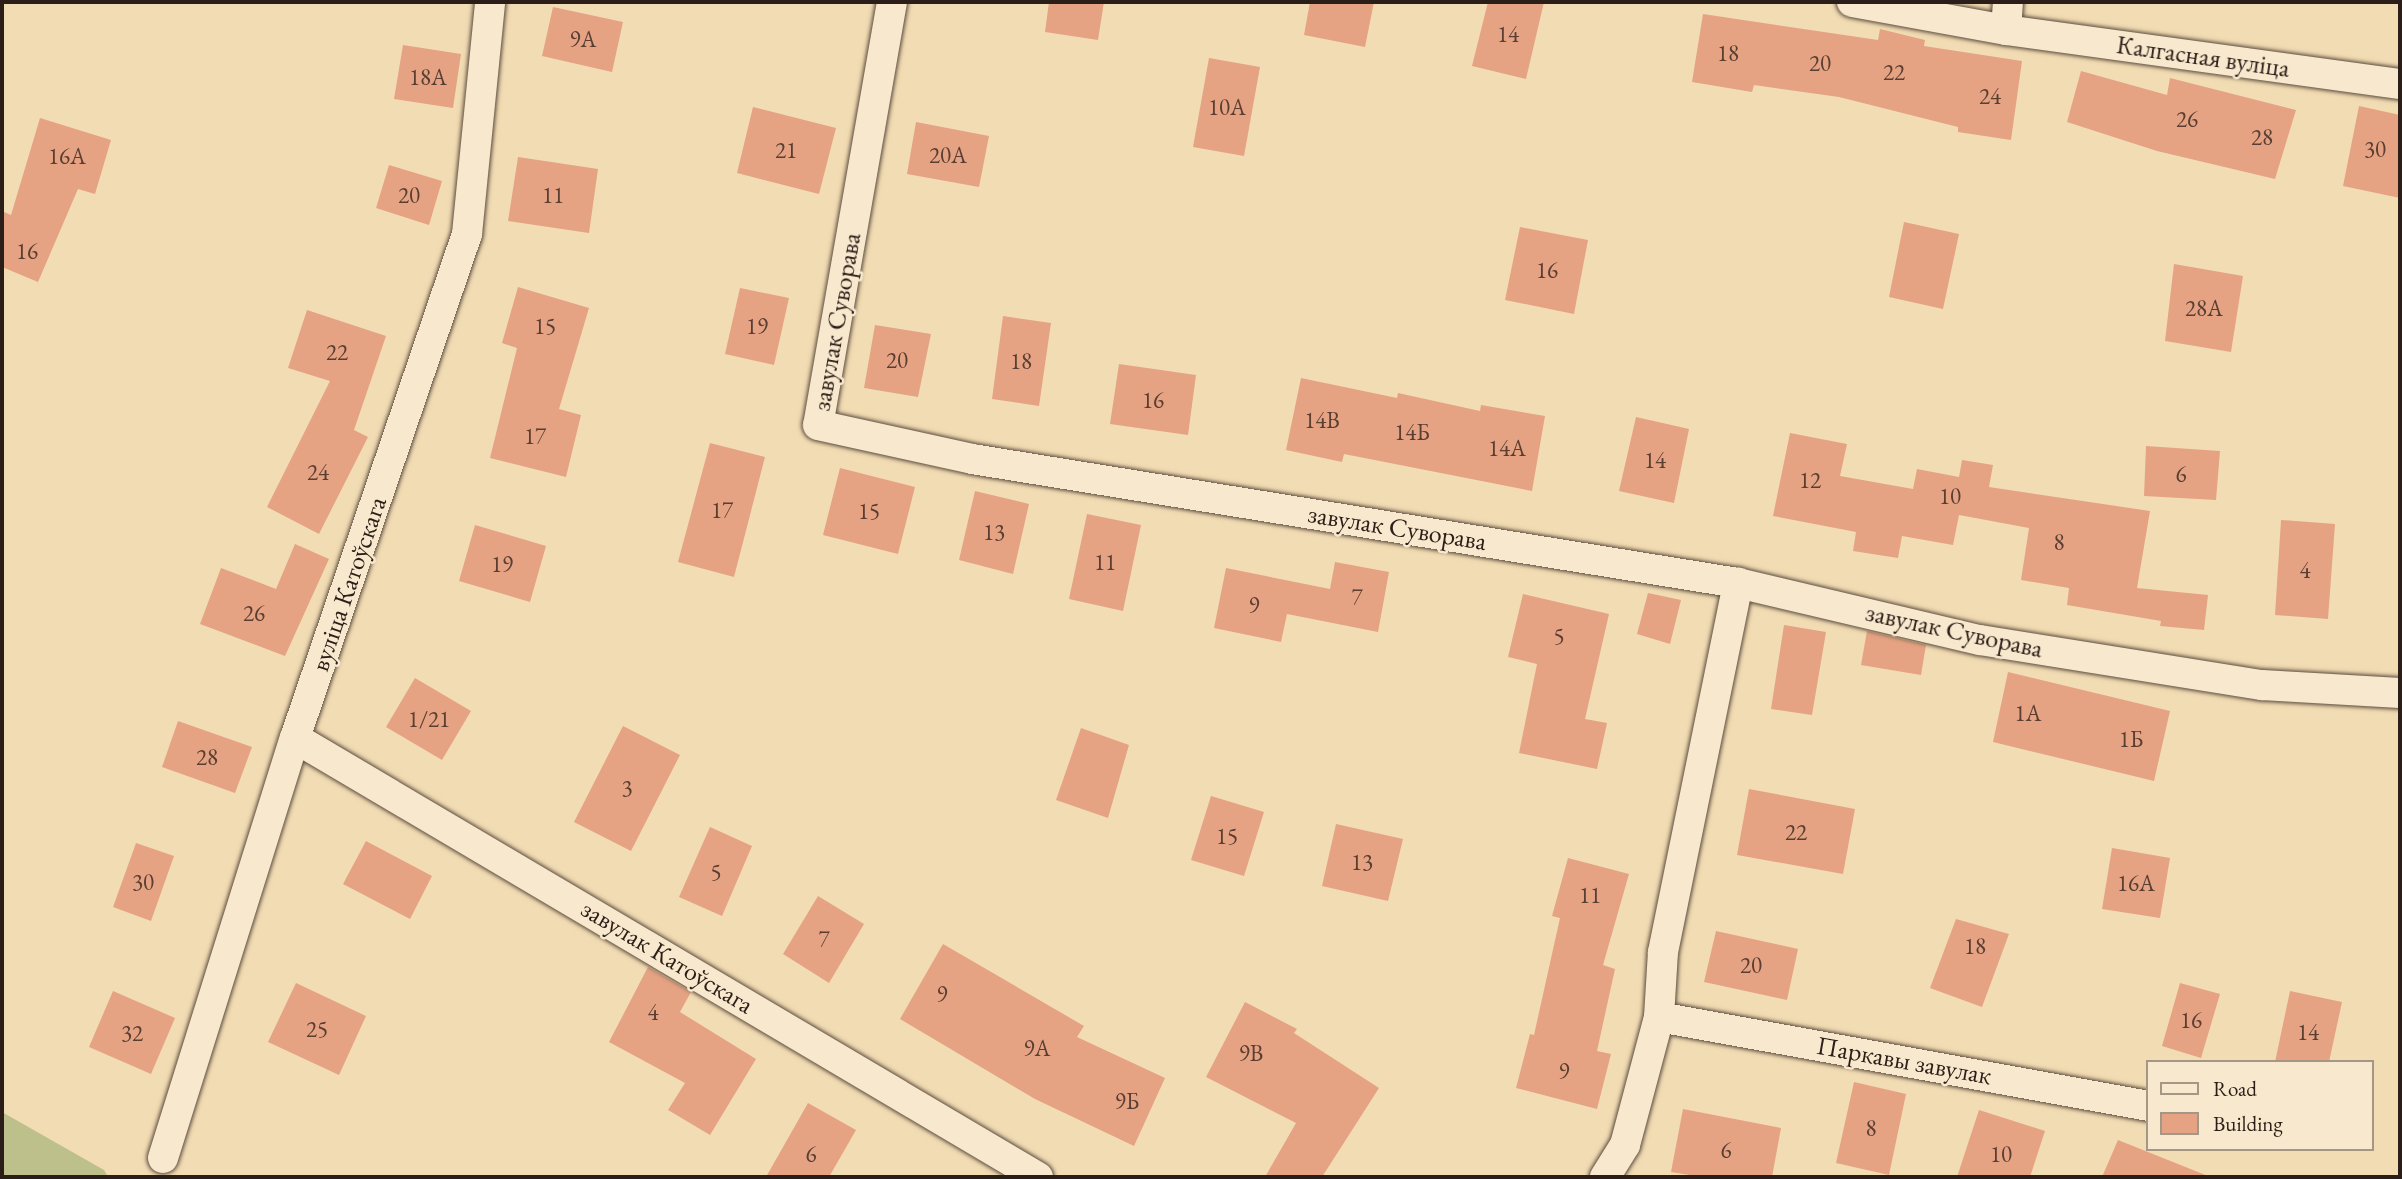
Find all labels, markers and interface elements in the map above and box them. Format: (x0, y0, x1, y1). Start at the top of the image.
house number: 14 (1497, 20, 1519, 48)
house number: 9А (570, 25, 596, 53)
street label: Калгасная вуліца (2114, 29, 2292, 85)
house number: 18 (1717, 39, 1739, 67)
house number: 20 (1809, 49, 1831, 77)
house number: 22 (1883, 58, 1905, 86)
house number: 18А (409, 63, 447, 91)
house number: 24 (1979, 82, 2001, 110)
house number: 10А (1208, 93, 1246, 121)
house number: 26 (2176, 105, 2198, 133)
house number: 28 (2251, 123, 2273, 151)
house number: 30 (2364, 135, 2386, 163)
house number: 21 (775, 136, 797, 164)
house number: 20А (929, 141, 967, 169)
house number: 16А (48, 142, 86, 170)
house number: 20 (398, 181, 420, 209)
house number: 11 (542, 181, 564, 209)
street label: завулак Суворава (806, 230, 868, 414)
house number: 16 (16, 237, 38, 265)
house number: 16 (1536, 256, 1558, 284)
house number: 28А (2185, 294, 2223, 322)
house number: 15 (534, 312, 556, 340)
house number: 19 (746, 312, 768, 340)
house number: 22 (326, 338, 348, 366)
house number: 20 (886, 346, 908, 374)
house number: 18 (1010, 347, 1032, 375)
house number: 16 (1142, 386, 1164, 414)
house number: 14В (1304, 406, 1340, 434)
house number: 14Б (1394, 418, 1430, 446)
house number: 17 (524, 422, 546, 450)
house number: 14А (1488, 434, 1526, 462)
house number: 14 (1644, 446, 1666, 474)
house number: 24 (307, 458, 329, 486)
house number: 6 (2175, 460, 2187, 488)
house number: 12 (1799, 466, 1821, 494)
house number: 10 (1939, 482, 1961, 510)
street label: вуліца Катоўскага (305, 493, 393, 675)
house number: 17 (711, 496, 733, 524)
house number: 15 (858, 497, 880, 525)
street label: завулак Суворава (1305, 498, 1489, 558)
house number: 13 (983, 518, 1005, 546)
house number: 8 (2053, 528, 2065, 556)
house number: 11 (1094, 548, 1116, 576)
house number: 19 (491, 550, 513, 578)
house number: 4 (2299, 556, 2311, 584)
house number: 7 (1351, 583, 1363, 611)
house number: 9 (1248, 591, 1260, 619)
street label: завулак Суворава (1862, 597, 2046, 665)
house number: 26 (243, 599, 265, 627)
house number: 5 (1553, 622, 1565, 650)
house number: 1А (2015, 699, 2041, 727)
house number: 1/21 (408, 705, 450, 733)
house number: 1Б (2119, 725, 2143, 753)
house number: 28 (196, 743, 218, 771)
house number: 3 (621, 774, 633, 802)
house number: 22 (1785, 818, 1807, 846)
house number: 15 (1216, 822, 1238, 850)
house number: 13 (1351, 848, 1373, 876)
house number: 5 (710, 858, 722, 886)
house number: 30 (132, 868, 154, 896)
house number: 16А (2117, 869, 2155, 897)
house number: 11 (1579, 881, 1601, 909)
street label: завулак Катоўскага (575, 893, 759, 1021)
house number: 7 (818, 925, 830, 953)
house number: 18 (1964, 932, 1986, 960)
house number: 20 (1740, 951, 1762, 979)
house number: 9 (936, 980, 948, 1008)
house number: 4 (647, 998, 659, 1026)
house number: 16 (2180, 1006, 2202, 1034)
house number: 25 (306, 1015, 328, 1043)
house number: 14 (2297, 1018, 2319, 1046)
house number: 32 (121, 1019, 143, 1047)
street label: Паркавы завулак (1814, 1030, 1994, 1092)
house number: 9А (1024, 1034, 1050, 1062)
house number: 9В (1239, 1039, 1263, 1067)
house number: 9 (1558, 1057, 1570, 1085)
legend (2146, 1060, 2374, 1151)
text: Road (2213, 1075, 2257, 1102)
house number: 9Б (1115, 1087, 1139, 1115)
text: Building (2213, 1110, 2283, 1137)
house number: 8 (1865, 1114, 1877, 1142)
house number: 6 (1720, 1136, 1732, 1164)
house number: 6 (805, 1140, 817, 1168)
house number: 10 (1990, 1140, 2012, 1168)

